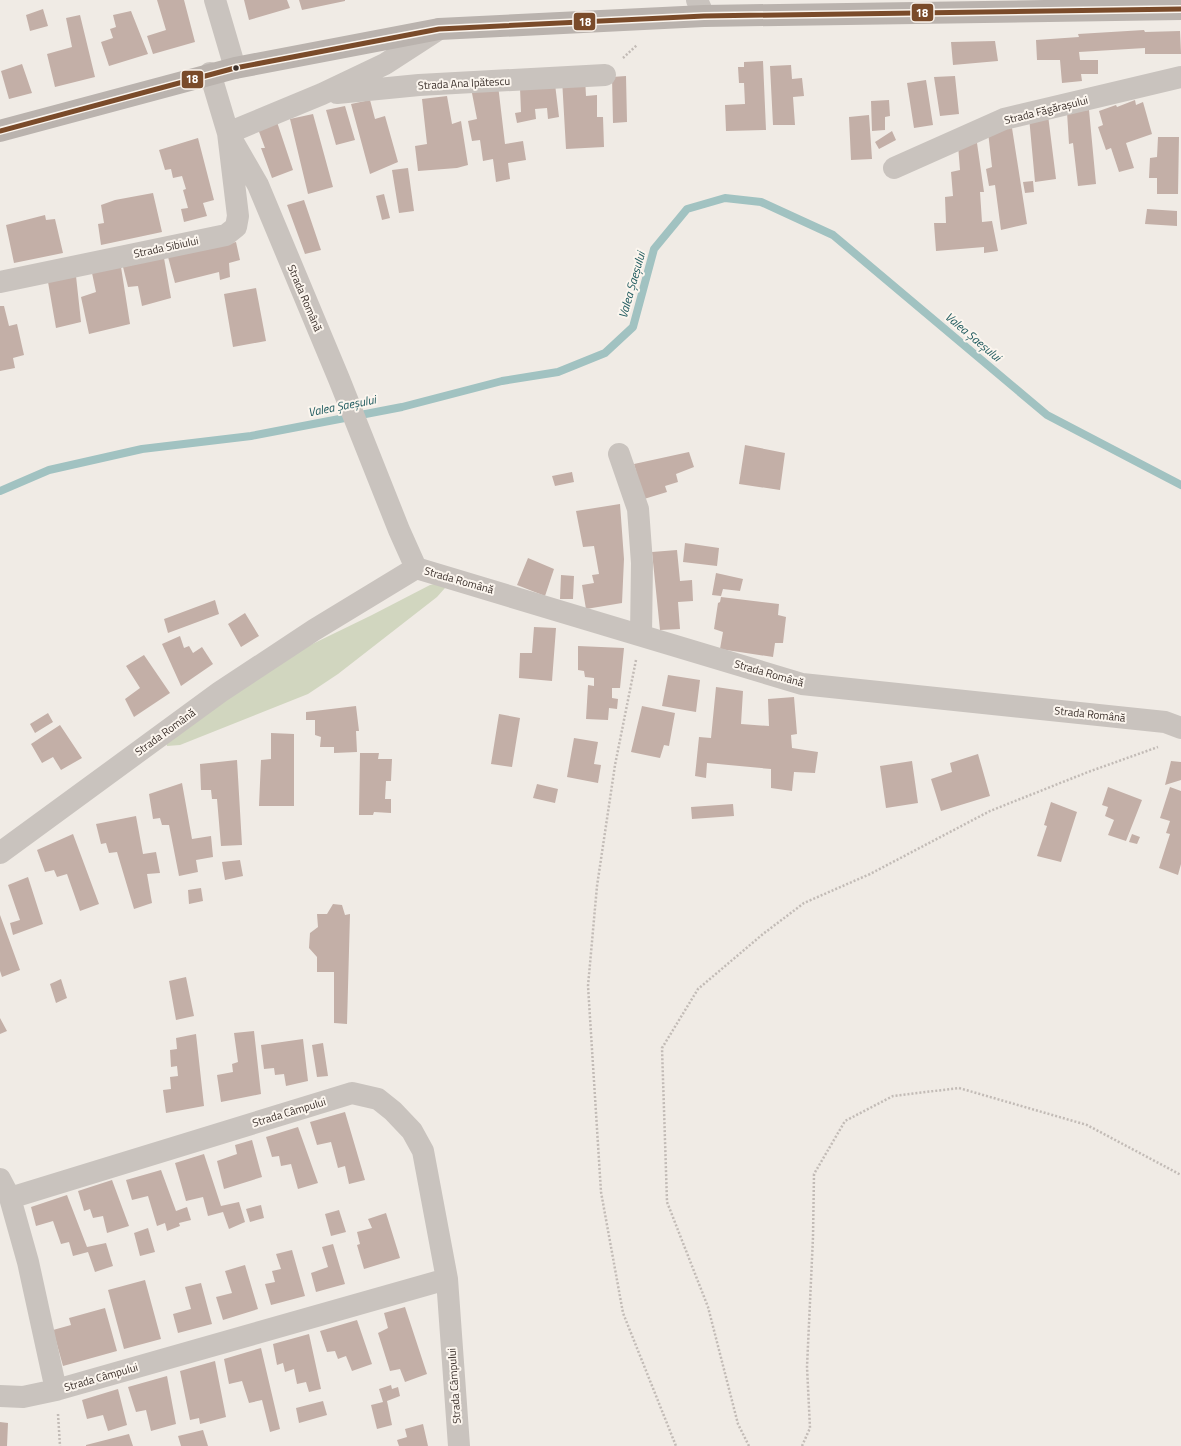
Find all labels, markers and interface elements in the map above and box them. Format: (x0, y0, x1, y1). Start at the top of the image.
line badge: 18 (911, 3, 934, 22)
text: 18 (916, 5, 928, 21)
line badge: 18 (573, 12, 596, 31)
text: 18 (579, 14, 591, 30)
unlabelled marker (231, 63, 241, 73)
line badge: 18 (181, 70, 204, 89)
text: 18 (186, 71, 198, 87)
street label: Strada Ana Ipătescu (417, 73, 511, 93)
street label: Strada Făgărașului (1002, 92, 1090, 128)
street label: Strada Sibiului (132, 232, 200, 262)
water label: Valea Șaeșului (613, 248, 651, 320)
street label: Strada Română (284, 262, 326, 334)
water label: Valea Șaeșului (941, 307, 1007, 367)
water label: Valea Șaeșului (306, 389, 379, 421)
street label: Strada Română (422, 562, 496, 598)
street label: Strada Română (732, 655, 806, 691)
street label: Strada Română (1054, 702, 1127, 726)
street label: Strada Română (131, 704, 199, 759)
street label: Strada Câmpului (250, 1093, 328, 1131)
street label: Strada Câmpului (443, 1348, 465, 1424)
street label: Strada Câmpului (62, 1359, 140, 1395)

